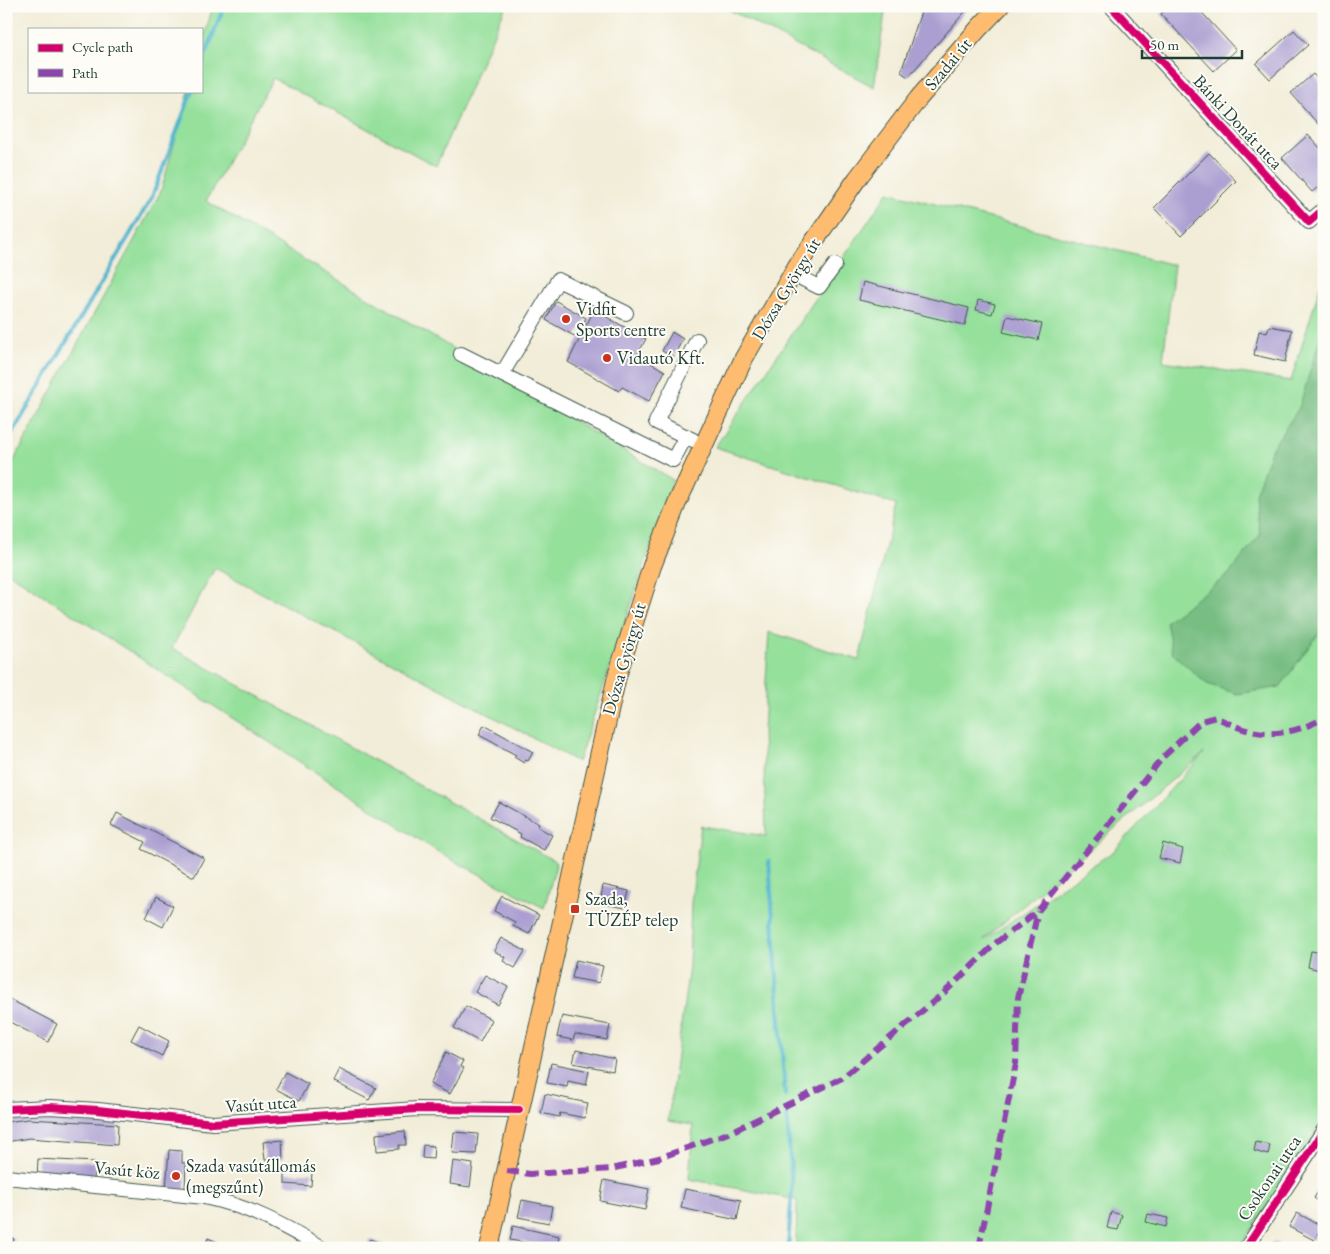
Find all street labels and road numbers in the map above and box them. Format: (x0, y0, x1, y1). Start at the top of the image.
street label: Szadai út (919, 32, 977, 95)
street label: Bánki Donát utca (1189, 69, 1289, 175)
street label: Dózsa György út (746, 233, 825, 344)
street label: Dózsa György út (597, 600, 651, 718)
street label: Vasút utca (225, 1089, 298, 1117)
street label: Csokonai utca (1231, 1130, 1306, 1225)
street label: Vasút köz (93, 1155, 161, 1184)

